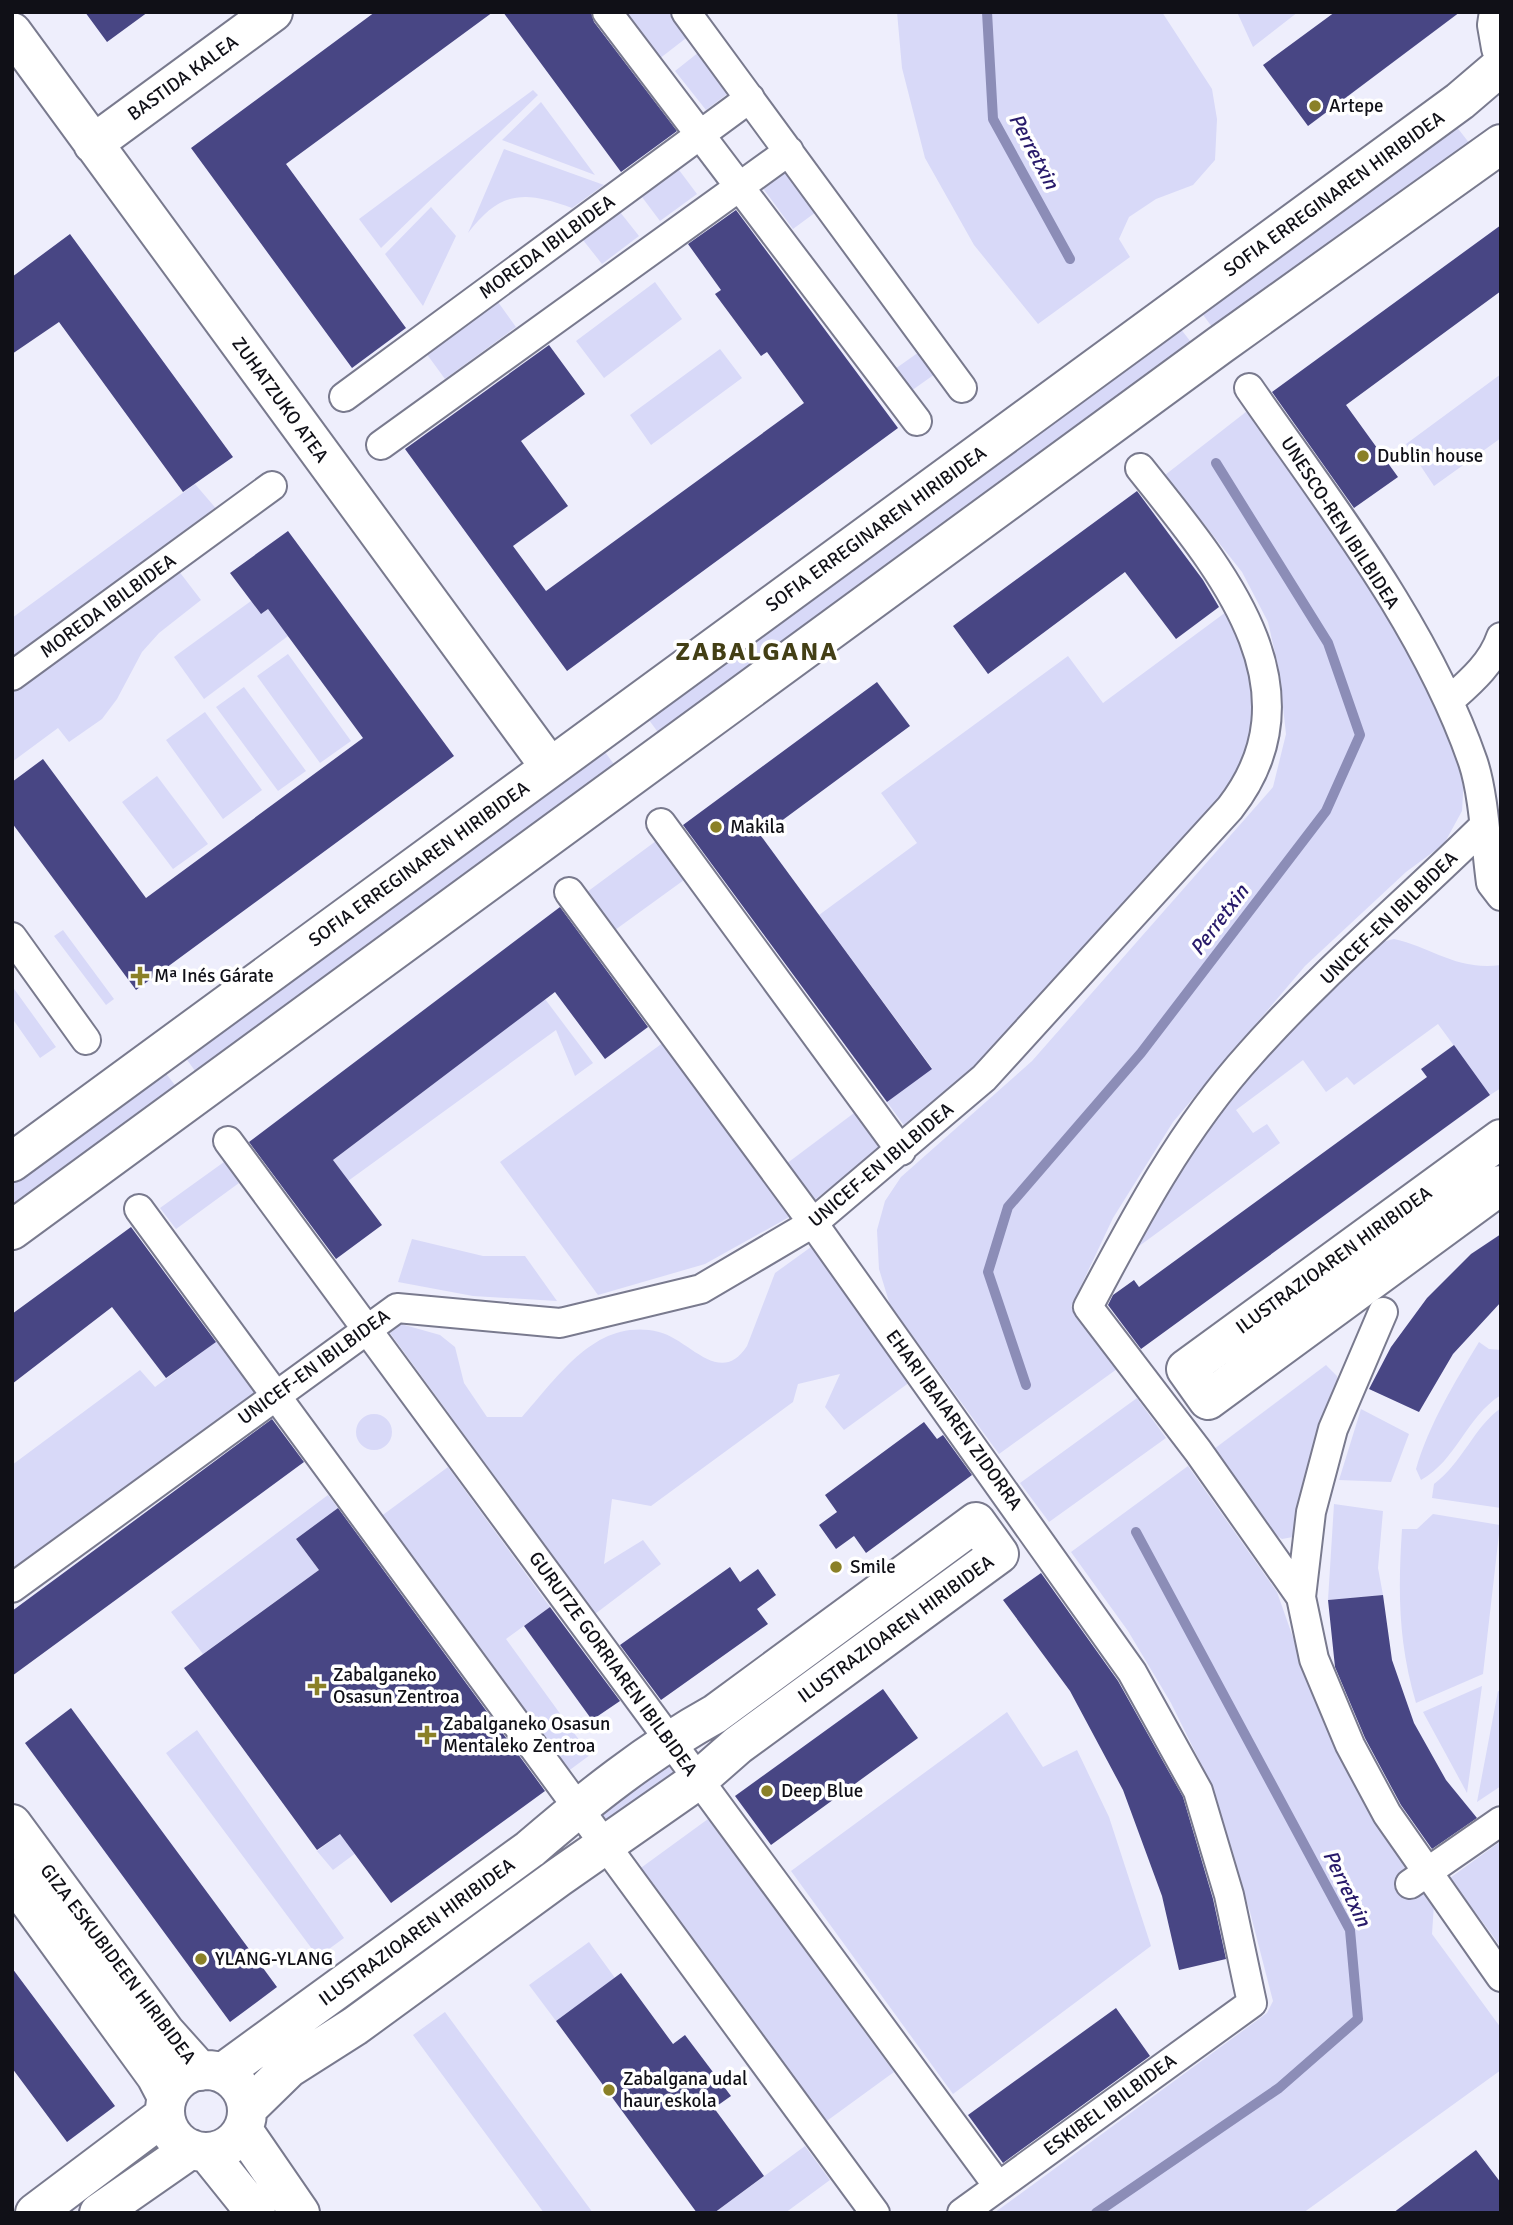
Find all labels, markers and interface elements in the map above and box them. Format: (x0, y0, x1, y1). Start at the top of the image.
street label: BASTIDA KALEA (123, 30, 243, 126)
place label: Artepe (1329, 94, 1384, 118)
marker: Artepe (1307, 98, 1323, 114)
street label: SOFIA ERREGINAREN HIRIBIDEA (1219, 106, 1449, 282)
water label: Perretxin (1003, 109, 1065, 194)
street label: MOREDA IBILBIDEA (474, 189, 620, 304)
street label: ZUHATZUKO ATEA (226, 332, 334, 468)
street label: UNESCO-REN IBILBIDEA (1275, 432, 1405, 614)
street label: SOFIA ERREGINAREN HIRIBIDEA (761, 441, 991, 617)
place label: Dublin house (1377, 444, 1483, 468)
marker: Dublin house (1355, 448, 1371, 464)
street label: MOREDA IBILBIDEA (35, 548, 181, 663)
district label: ZABALGANA (675, 636, 839, 668)
street label: SOFIA ERREGINAREN HIRIBIDEA (304, 776, 534, 952)
place label: Makila (730, 815, 785, 839)
marker: Makila (708, 819, 724, 835)
street label: UNICEF-EN IBILBIDEA (1315, 846, 1463, 990)
water label: Perretxin (1184, 879, 1254, 961)
place label: Mª Inés Gárate (154, 964, 274, 988)
marker: Mª Inés Gárate (132, 968, 148, 984)
street label: UNICEF-EN IBILBIDEA (804, 1097, 959, 1233)
street label: ILUSTRAZIOAREN HIRIBIDEA (1231, 1181, 1437, 1339)
street label: UNICEF-EN IBILBIDEA (233, 1304, 395, 1430)
street label: EHARI IBAIAREN ZIDORRA (881, 1325, 1028, 1515)
street label: GURUTZE GORRIAREN IBILBIDEA (523, 1547, 703, 1781)
street label: ILUSTRAZIOAREN HIRIBIDEA (793, 1550, 999, 1708)
place label: Smile (850, 1555, 896, 1579)
marker: Smile (828, 1559, 844, 1575)
place label: Zabalganeko Osasun Zentroa (333, 1663, 460, 1709)
marker: Zabalganeko Osasun Zentroa (307, 1676, 327, 1696)
place label: Zabalganeko Osasun Mentaleko Zentroa (443, 1712, 610, 1758)
marker: Zabalganeko Osasun Mentaleko Zentroa (417, 1725, 437, 1745)
place label: Deep Blue (781, 1779, 863, 1803)
marker: Deep Blue (759, 1783, 775, 1799)
water label: Perretxin (1317, 1845, 1377, 1931)
street label: ILUSTRAZIOAREN HIRIBIDEA (314, 1853, 520, 2011)
street label: GIZA ESKUBIDEEN HIRIBIDEA (35, 1859, 201, 2069)
place label: YLANG-YLANG (215, 1947, 333, 1971)
marker: YLANG-YLANG (193, 1951, 209, 1967)
street label: ESKIBEL IBILBIDEA (1039, 2048, 1181, 2161)
place label: Zabalgana udal haur eskola (623, 2067, 748, 2113)
marker: Zabalgana udal haur eskola (601, 2082, 617, 2098)

